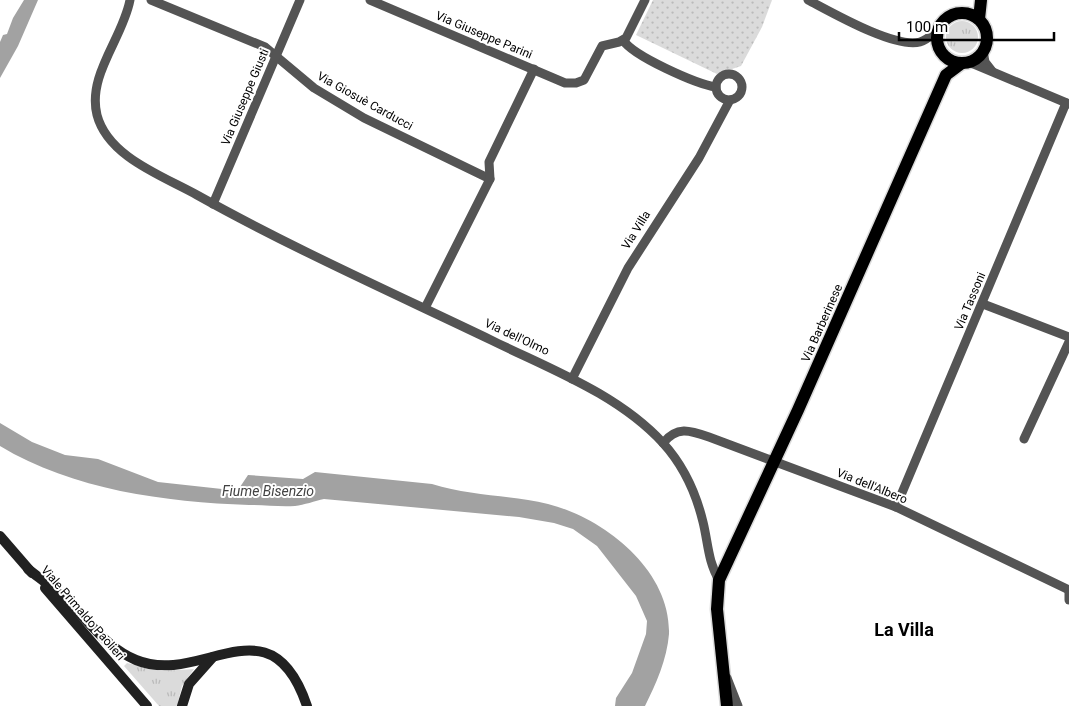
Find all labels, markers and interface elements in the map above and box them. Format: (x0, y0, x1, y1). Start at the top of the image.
street label: Via Giuseppe Parini (434, 8, 535, 62)
scale bar (899, 10, 1054, 42)
text: 100 m (906, 18, 948, 36)
street label: Via Giuseppe Giusti (218, 46, 272, 148)
street label: Via Giosuè Carducci (315, 69, 415, 133)
street label: Via Villa (619, 208, 653, 252)
street label: Via Tassoni (952, 270, 989, 332)
street label: Via Barberinese (799, 282, 845, 364)
street label: Via dell'Olmo (482, 316, 552, 358)
street label: Via dell'Albero (835, 465, 910, 507)
water label: Fiume Bisenzio (222, 483, 314, 499)
street label: Viale Primaldo Paolieri (38, 563, 128, 663)
district label: La Villa (874, 619, 934, 640)

